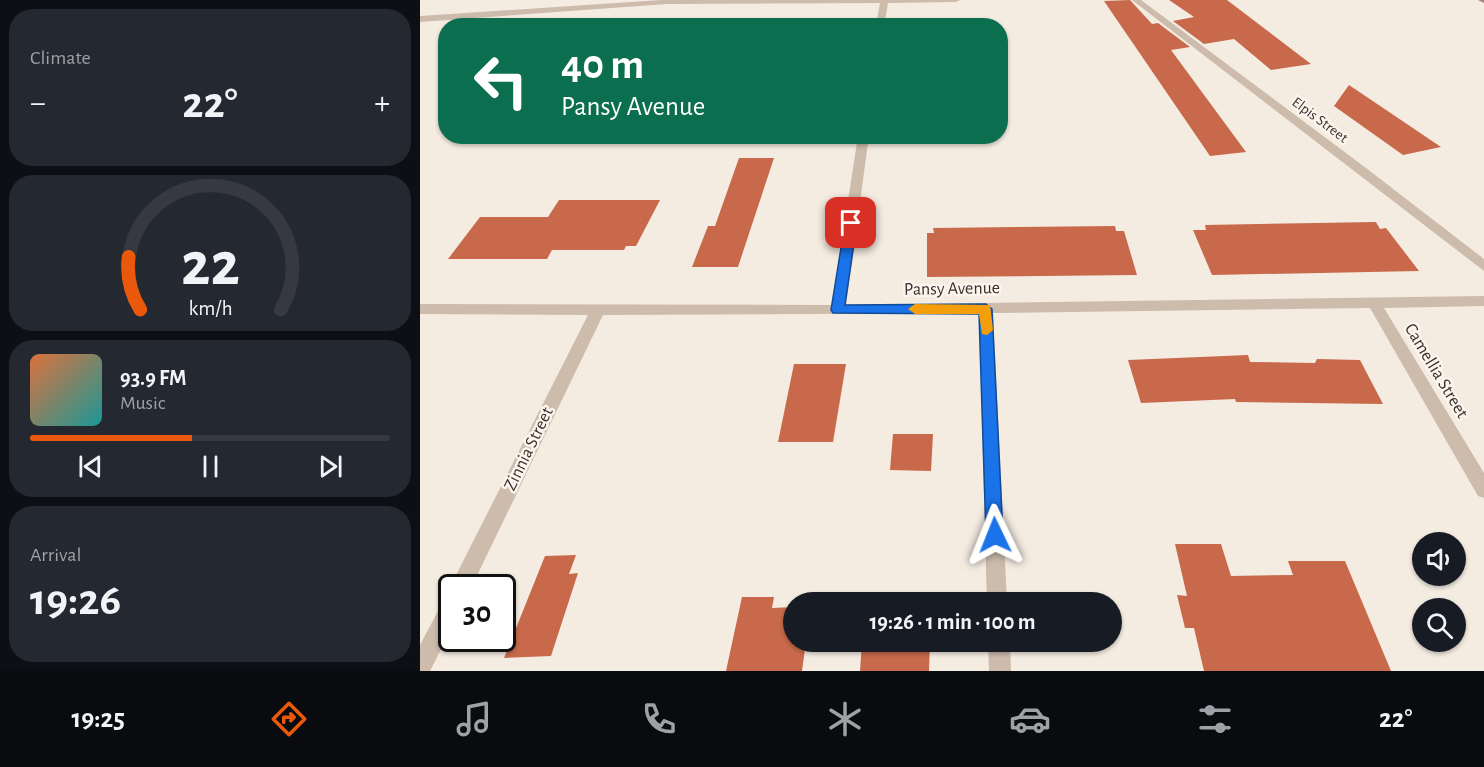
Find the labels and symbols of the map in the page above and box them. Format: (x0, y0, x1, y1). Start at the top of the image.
street label: Elpis Street (1289, 94, 1351, 146)
pin (825, 197, 876, 248)
street label: Pansy Avenue (904, 279, 1000, 299)
street label: Camellia Street (1401, 320, 1471, 422)
street label: Zinnia Street (501, 404, 557, 494)
position arrow (963, 503, 1027, 567)
speed limit sign: 30 (438, 574, 516, 652)

